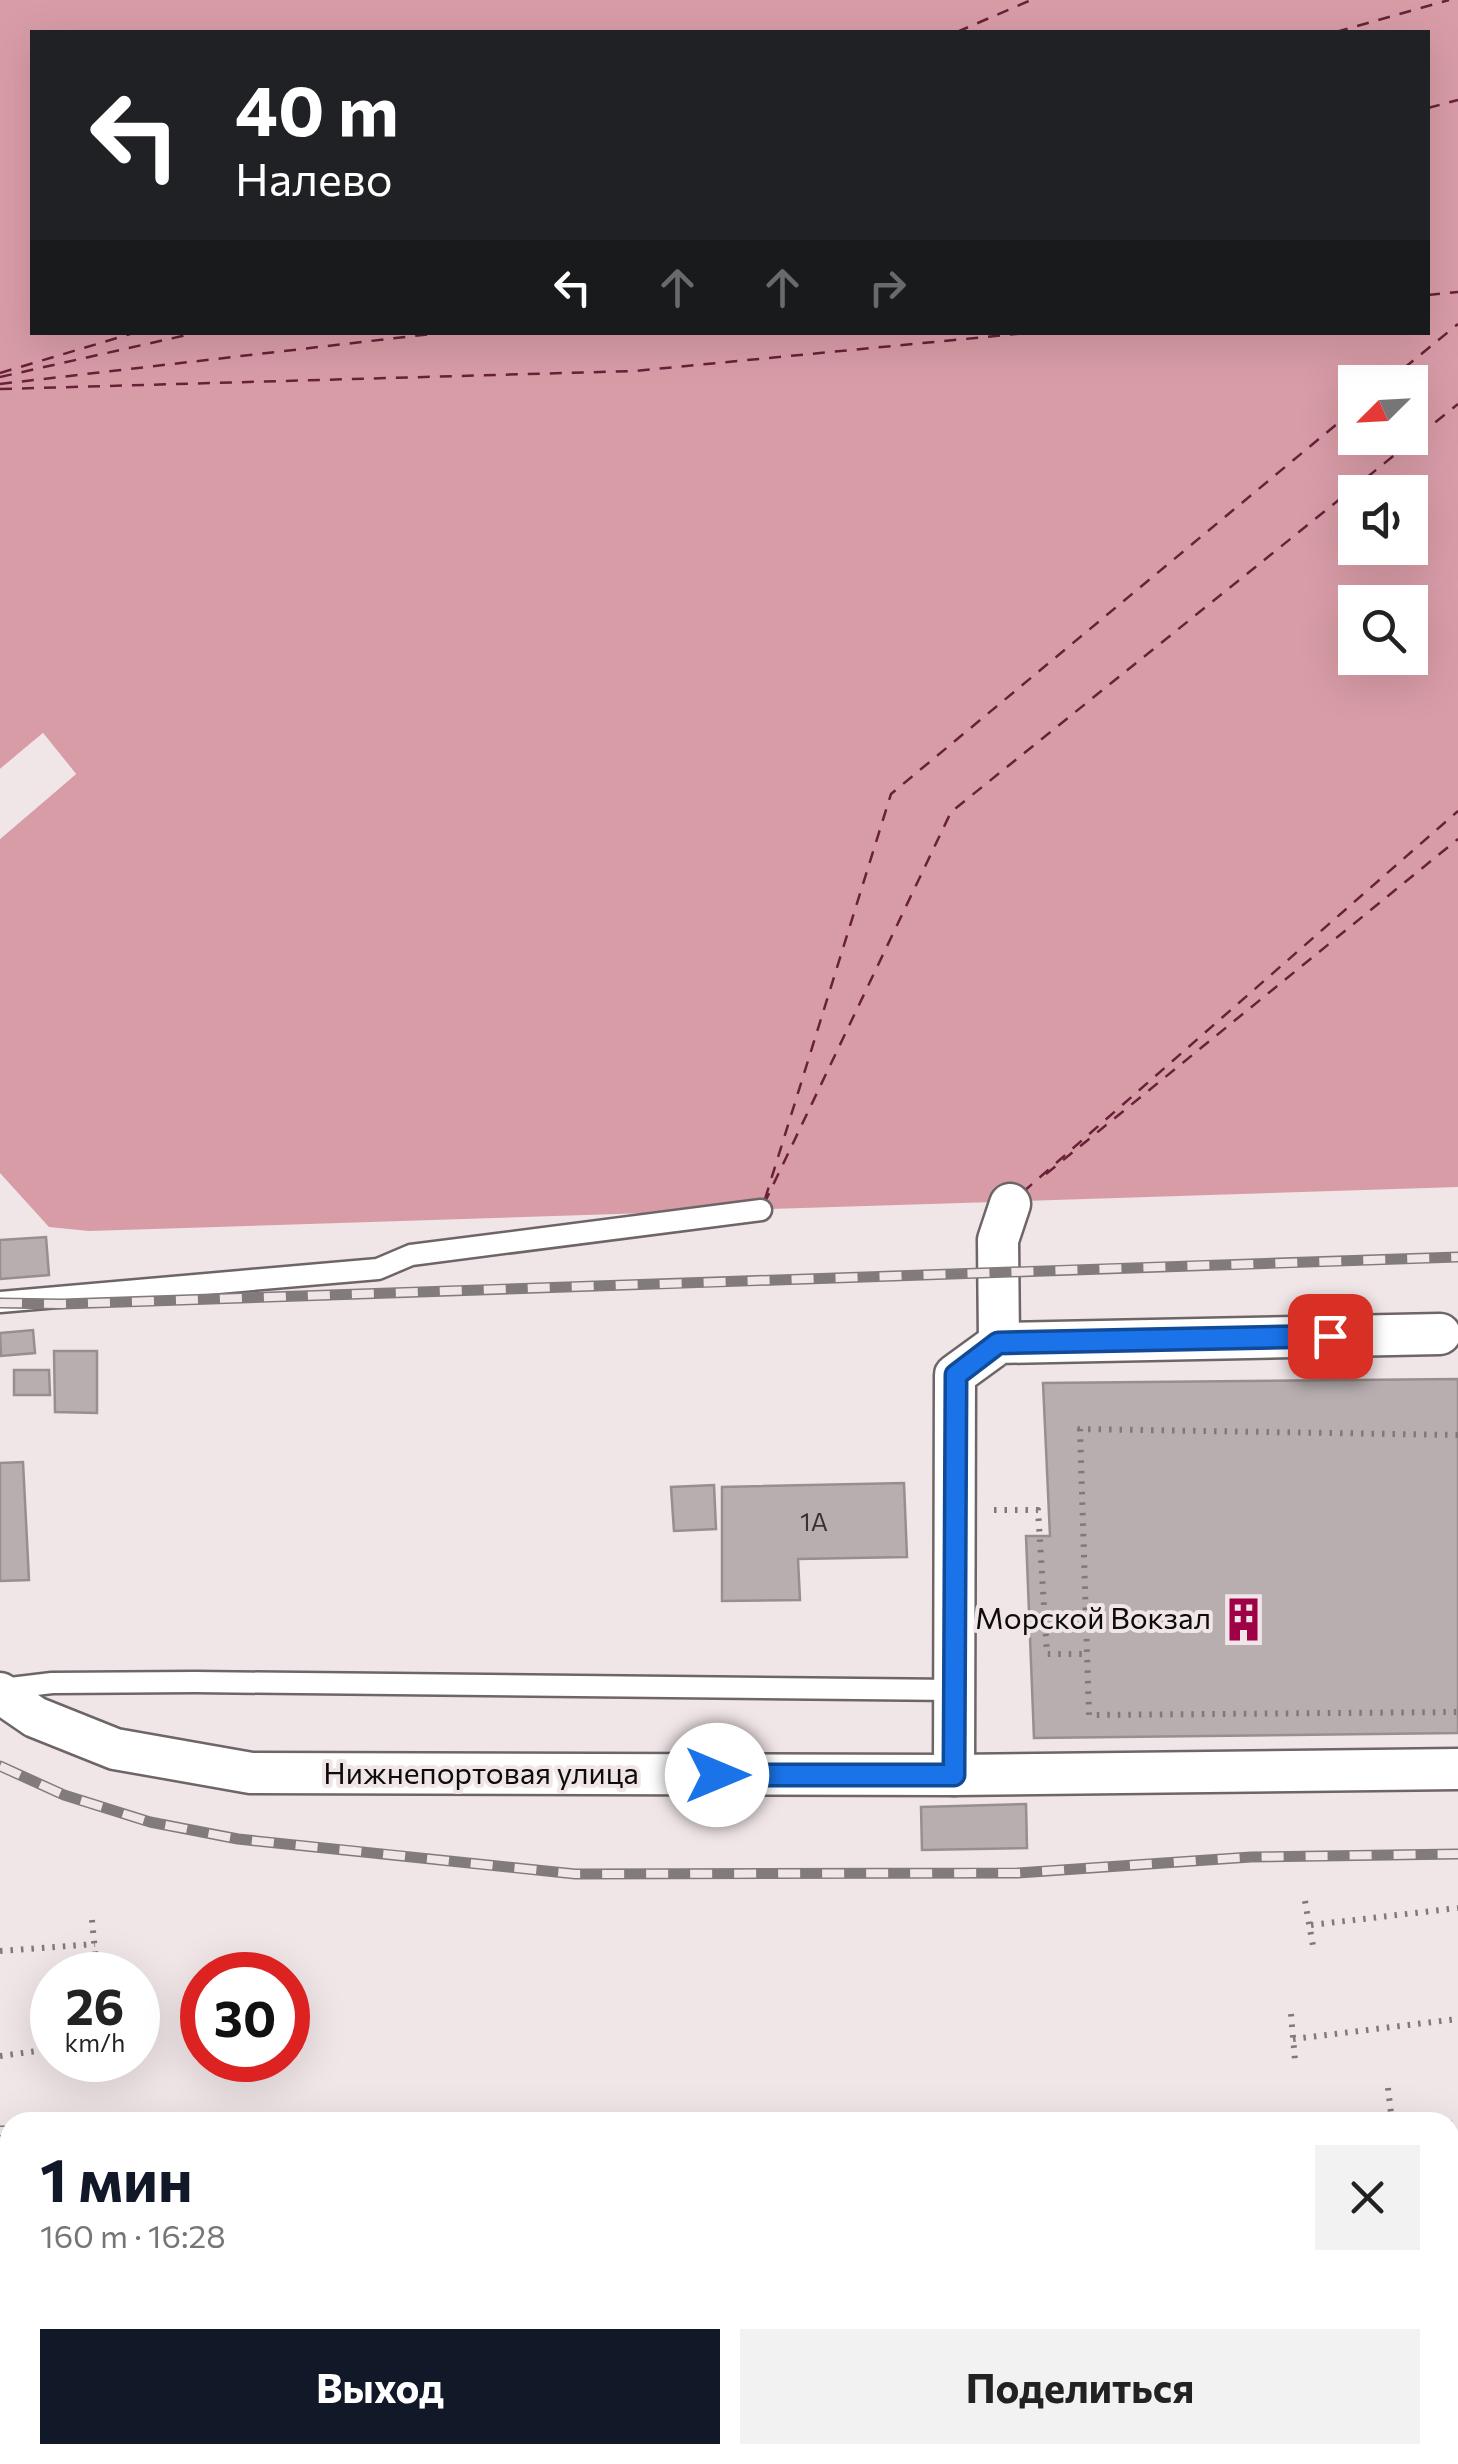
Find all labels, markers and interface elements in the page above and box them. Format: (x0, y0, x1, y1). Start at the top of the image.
text: 40 m (235, 65, 399, 150)
icon: left (70, 70, 200, 200)
text: Налево (235, 150, 393, 205)
icon: left (545, 260, 600, 315)
icon: ahead (650, 260, 705, 315)
icon: ahead (755, 260, 810, 315)
icon: right (860, 260, 915, 315)
north arrow (1338, 365, 1428, 455)
map controls (1338, 365, 1428, 675)
button: sound (1338, 475, 1428, 565)
button: search (1338, 585, 1428, 675)
pin (1288, 1294, 1373, 1379)
icon: arrive (1303, 1309, 1358, 1364)
house number: 1А (800, 1506, 828, 1536)
building icon: Морской Вокзал (1220, 1595, 1268, 1643)
place label: Морской Вокзал (975, 1598, 1211, 1635)
position arrow (665, 1723, 769, 1827)
street label: Нижнепортовая улица (323, 1753, 639, 1790)
speed limit sign: 30 (180, 1952, 310, 2082)
text: 26 (65, 1974, 124, 2035)
text: km/h (65, 2027, 125, 2057)
text: 1 мин (40, 2141, 193, 2214)
button: close (1315, 2145, 1420, 2250)
text: 160 m · 16:28 (40, 2215, 226, 2255)
button: Выход (40, 2329, 720, 2444)
button: Поделиться (740, 2329, 1420, 2444)

